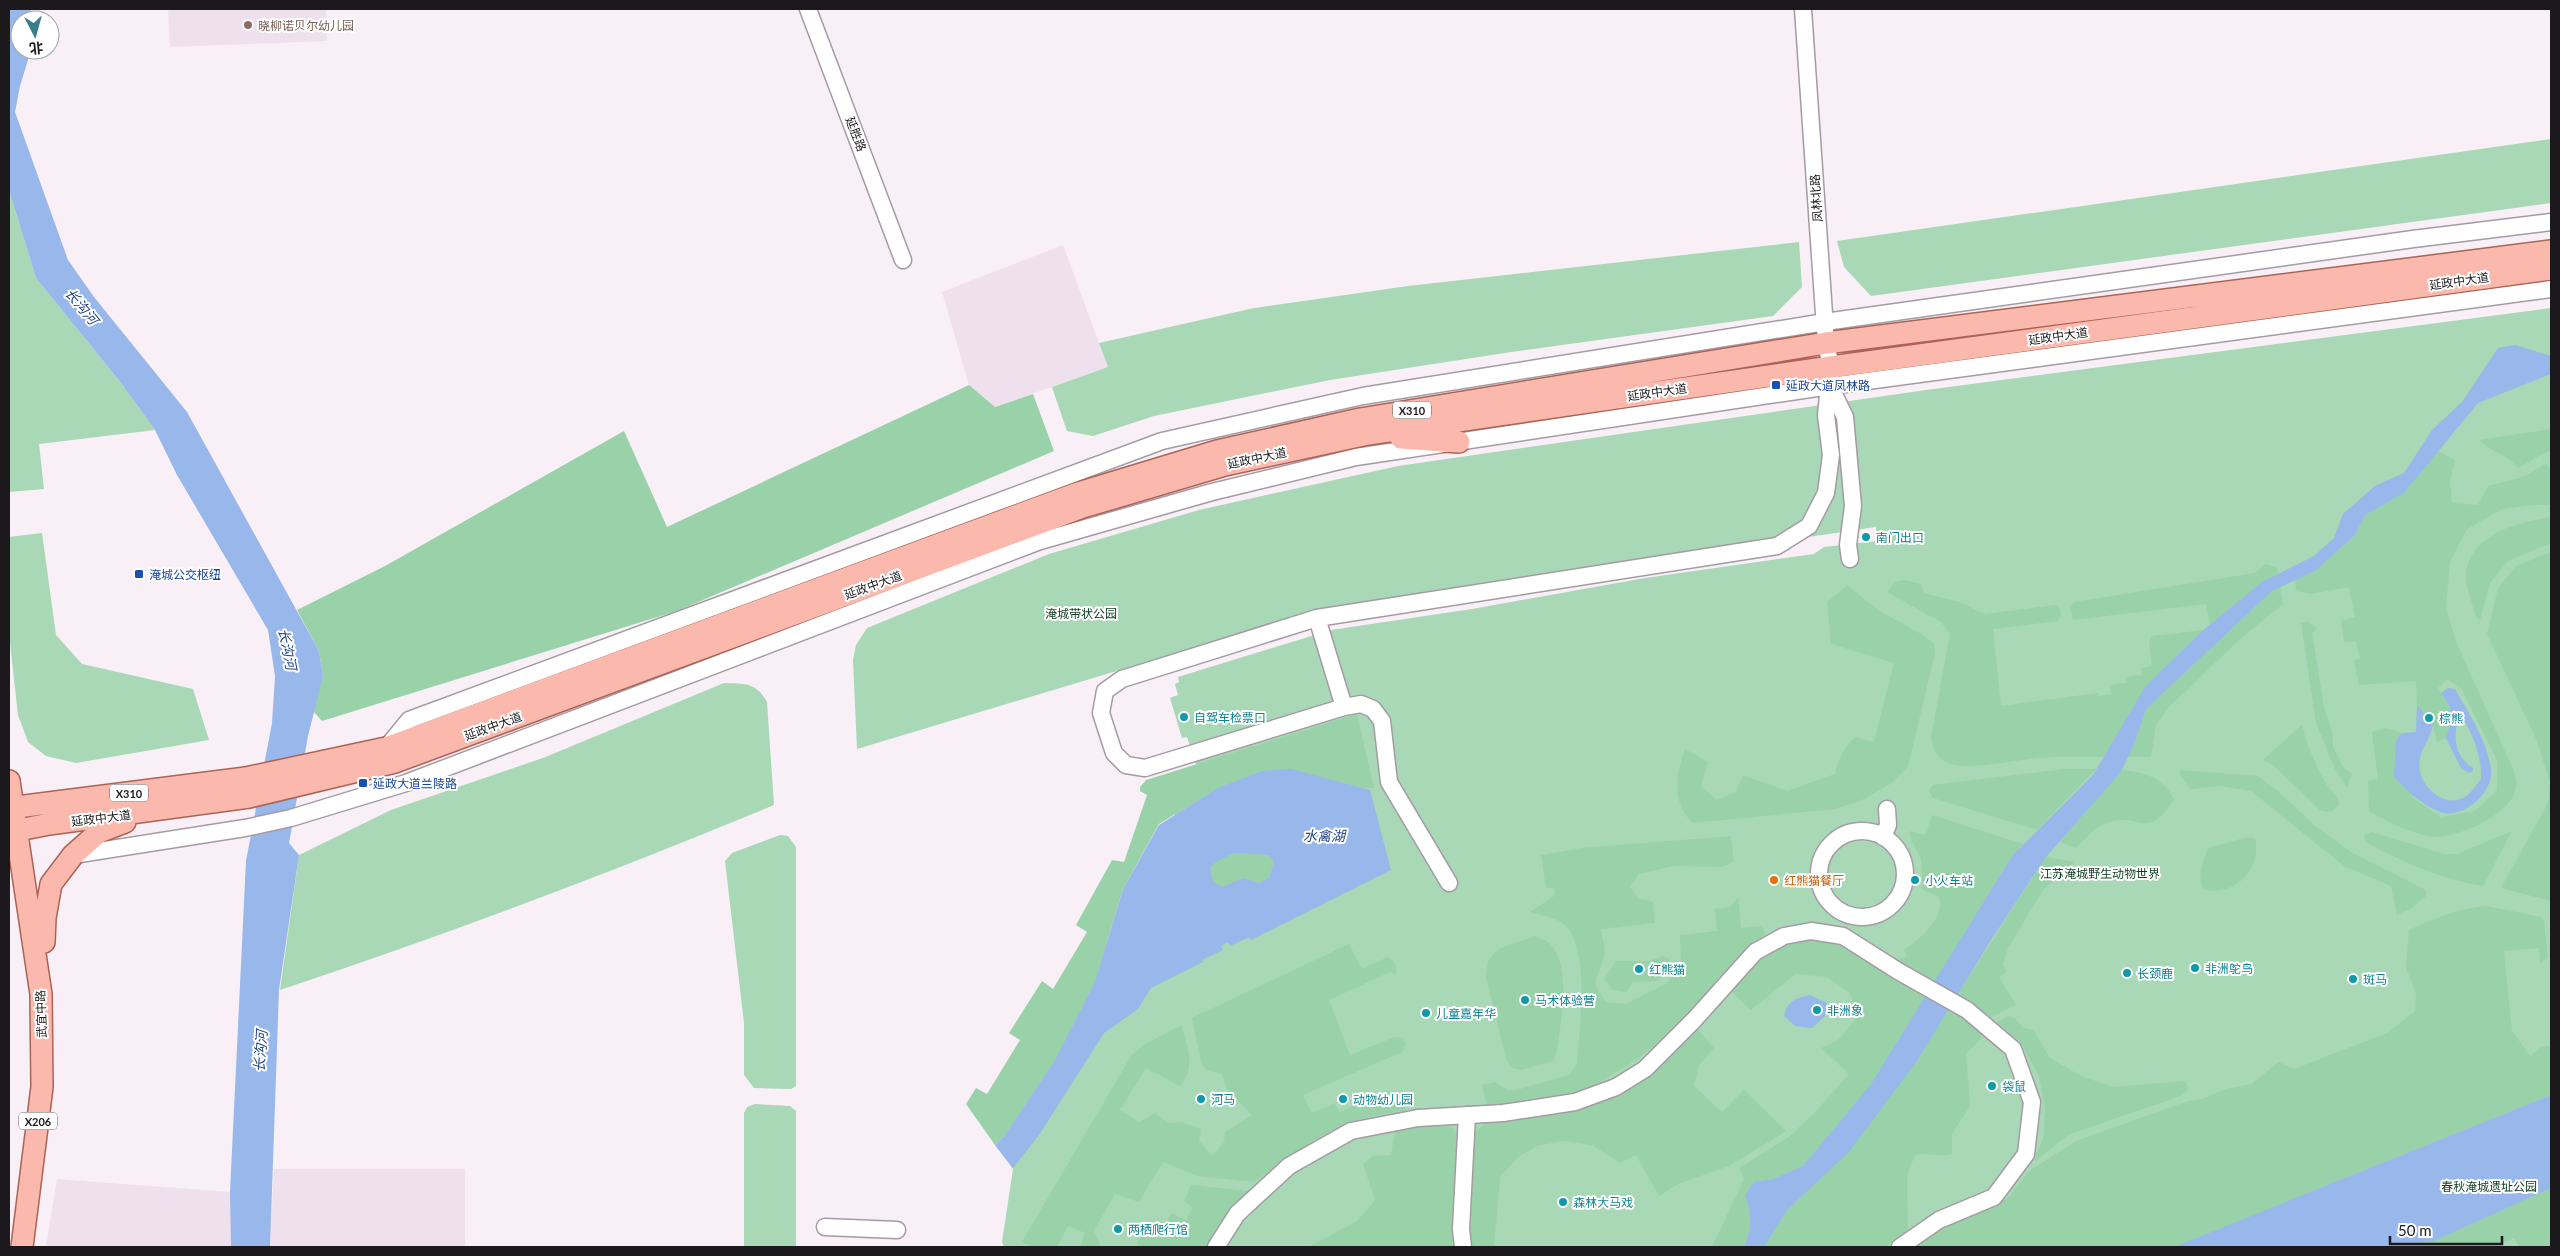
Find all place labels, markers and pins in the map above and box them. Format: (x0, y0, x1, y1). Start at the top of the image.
place label: 晓柳诺贝尔幼儿园 (258, 18, 354, 33)
marker: 晓柳诺贝尔幼儿园 (242, 19, 254, 31)
place label: 延政大道凤林路 (1786, 378, 1870, 393)
marker: 延政大道凤林路 (1770, 379, 1782, 391)
place label: 南门出口 (1876, 530, 1924, 545)
marker: 南门出口 (1860, 531, 1872, 543)
place label: 淹城公交枢纽 (149, 567, 221, 582)
marker: 淹城公交枢纽 (133, 568, 145, 580)
place label: 自驾车检票口 (1194, 710, 1266, 725)
marker: 自驾车检票口 (1178, 711, 1190, 723)
place label: 棕熊 (2439, 711, 2463, 726)
marker: 棕熊 (2423, 712, 2435, 724)
place label: 延政大道兰陵路 (373, 776, 457, 791)
marker: 延政大道兰陵路 (357, 777, 369, 789)
place label: 红熊猫餐厅 (1784, 873, 1844, 888)
place label: 小火车站 (1925, 873, 1973, 888)
marker: 红熊猫餐厅 (1768, 874, 1780, 886)
marker: 小火车站 (1909, 874, 1921, 886)
place label: 非洲鸵鸟 (2205, 961, 2253, 976)
place label: 红熊猫 (1649, 962, 1685, 977)
marker: 非洲鸵鸟 (2189, 962, 2201, 974)
marker: 红熊猫 (1633, 963, 1645, 975)
place label: 长颈鹿 (2137, 966, 2173, 981)
marker: 长颈鹿 (2121, 967, 2133, 979)
place label: 斑马 (2363, 972, 2387, 987)
marker: 斑马 (2347, 973, 2359, 985)
place label: 马术体验营 (1535, 993, 1595, 1008)
marker: 马术体验营 (1519, 994, 1531, 1006)
place label: 非洲象 (1827, 1003, 1863, 1018)
marker: 非洲象 (1811, 1004, 1823, 1016)
place label: 儿童嘉年华 (1436, 1006, 1496, 1021)
marker: 儿童嘉年华 (1420, 1007, 1432, 1019)
place label: 袋鼠 (2002, 1079, 2026, 1094)
marker: 袋鼠 (1986, 1080, 1998, 1092)
place label: 河马 (1211, 1092, 1235, 1107)
place label: 动物幼儿园 (1353, 1092, 1413, 1107)
marker: 河马 (1195, 1093, 1207, 1105)
marker: 动物幼儿园 (1337, 1093, 1349, 1105)
place label: 森林大马戏 (1573, 1195, 1633, 1210)
marker: 森林大马戏 (1557, 1196, 1569, 1208)
place label: 两栖爬行馆 (1128, 1222, 1188, 1237)
marker: 两栖爬行馆 (1112, 1223, 1124, 1235)

